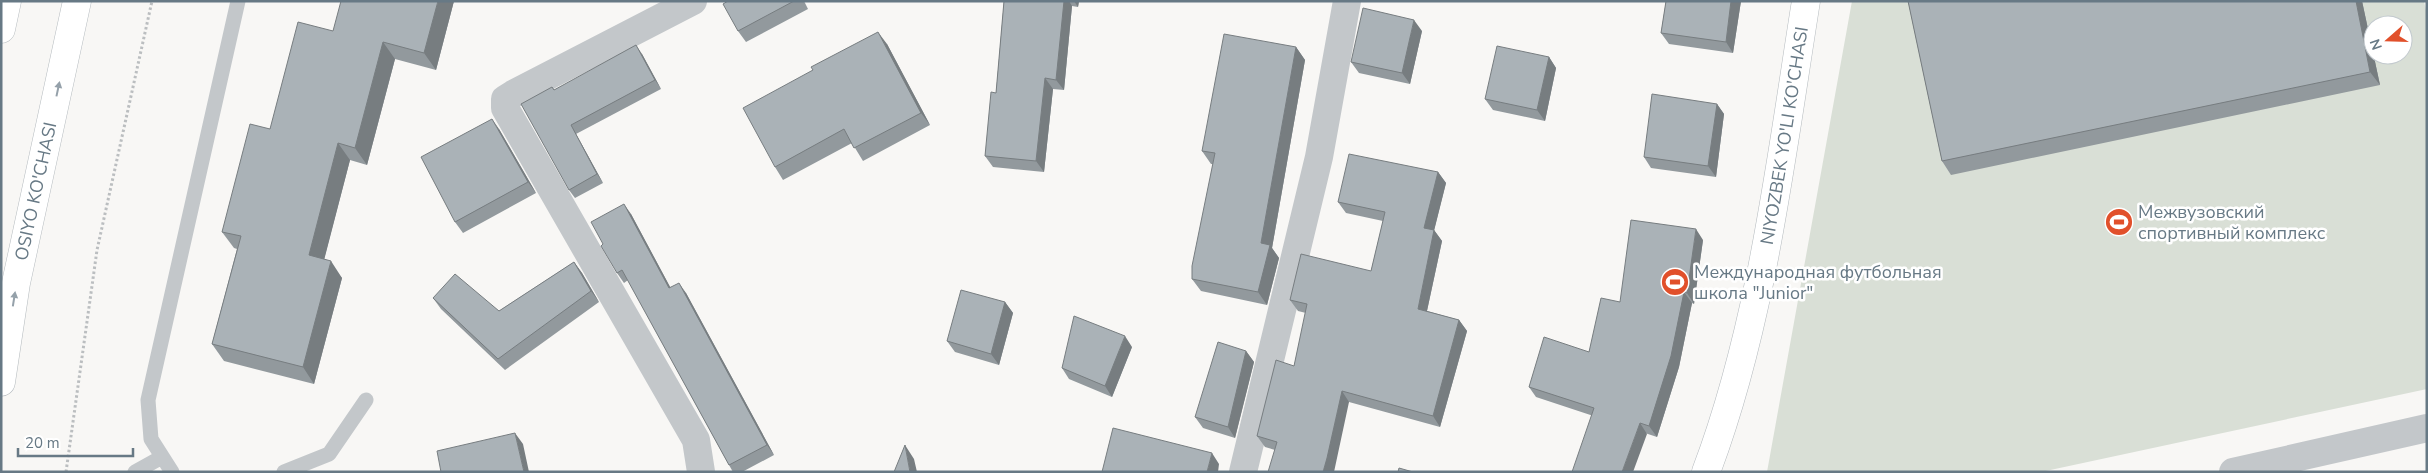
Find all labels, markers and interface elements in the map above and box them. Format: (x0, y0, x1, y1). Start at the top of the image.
north arrow (2363, 15, 2413, 65)
street label: NIYOZBEK YO'LI KO'CHASI (1755, 25, 1814, 247)
text: N (2366, 36, 2387, 52)
one-way arrow (54, 82, 62, 97)
street label: OSIYO KO'CHASI (9, 120, 62, 263)
place label: Межвузовский спортивный комплекс (2138, 200, 2326, 245)
sports icon: Межвузовский спортивный комплекс (2104, 207, 2134, 237)
place label: Международная футбольная школа "Junior" (1694, 260, 1942, 305)
sports icon: Международная футбольная школа "Junior" (1660, 267, 1690, 297)
one-way arrow (10, 291, 18, 307)
scale bar (18, 426, 132, 458)
text: 20 m (25, 433, 60, 453)

